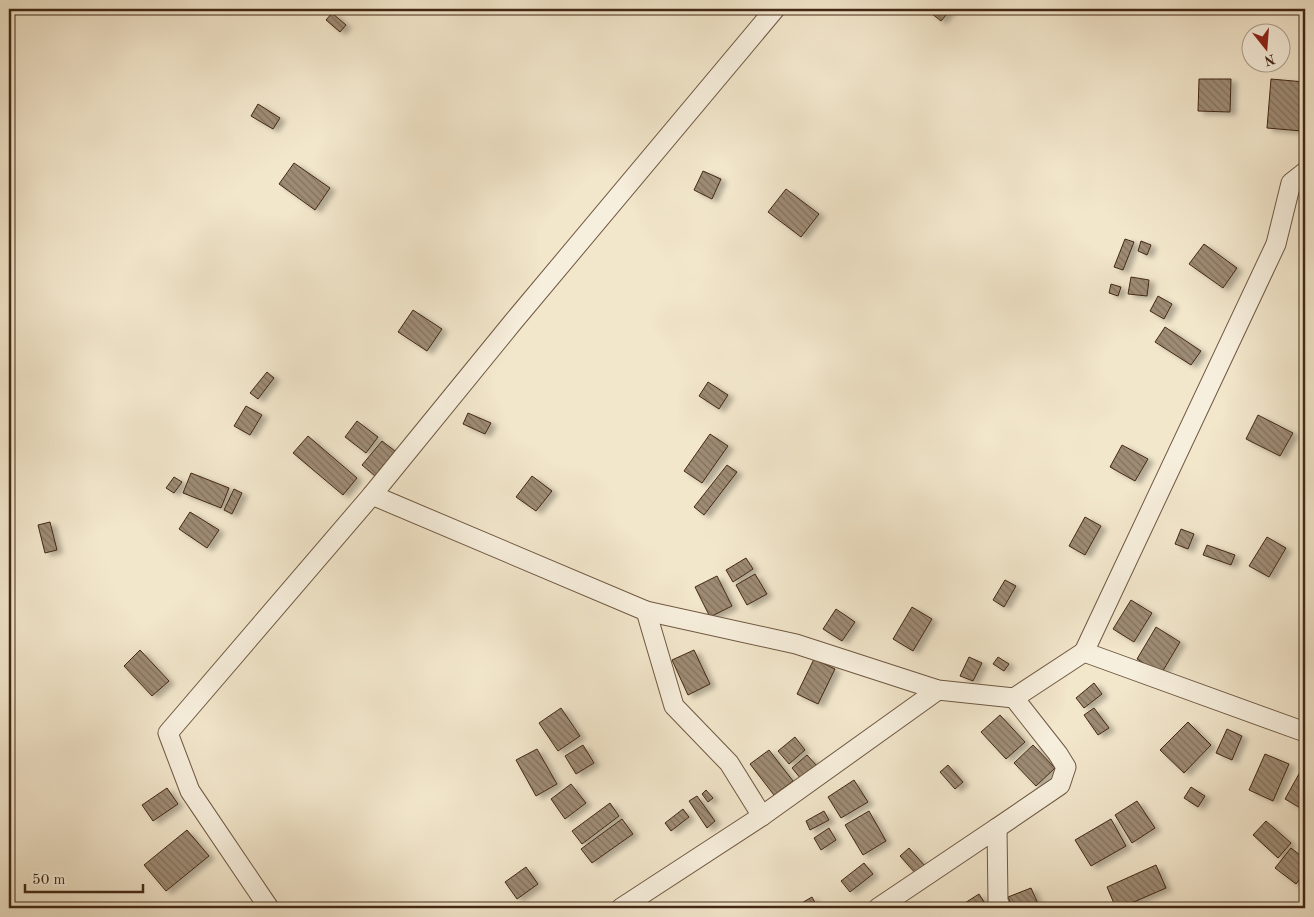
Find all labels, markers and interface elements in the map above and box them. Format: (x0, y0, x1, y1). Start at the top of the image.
north arrow (1242, 22, 1292, 72)
text: N (1262, 51, 1277, 68)
scale bar (25, 862, 142, 894)
text: 50 m (32, 873, 66, 888)

